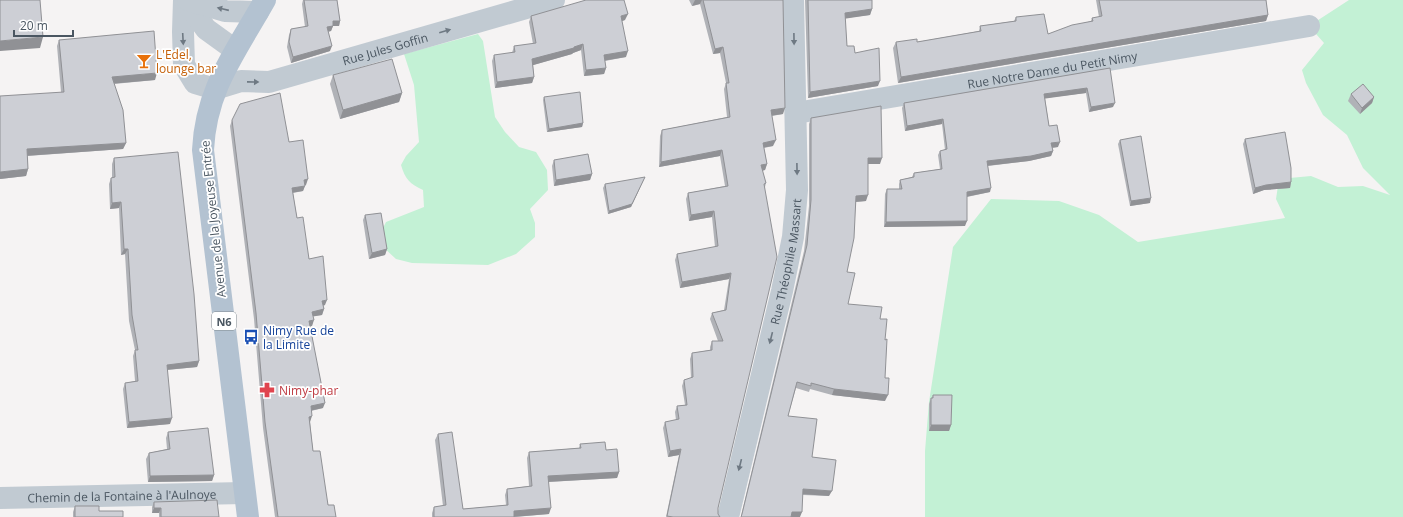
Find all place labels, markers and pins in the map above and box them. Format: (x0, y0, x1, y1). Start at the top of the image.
place label: L'Edel, lounge bar (156, 46, 216, 77)
bar icon: L'Edel, lounge bar (135, 52, 153, 70)
place label: Nimy Rue de la Limite (263, 322, 334, 353)
bus stop icon: Nimy Rue de la Limite (242, 328, 260, 346)
pharmacy icon: Nimy-phar (258, 381, 276, 399)
place label: Nimy-phar (279, 382, 338, 399)

